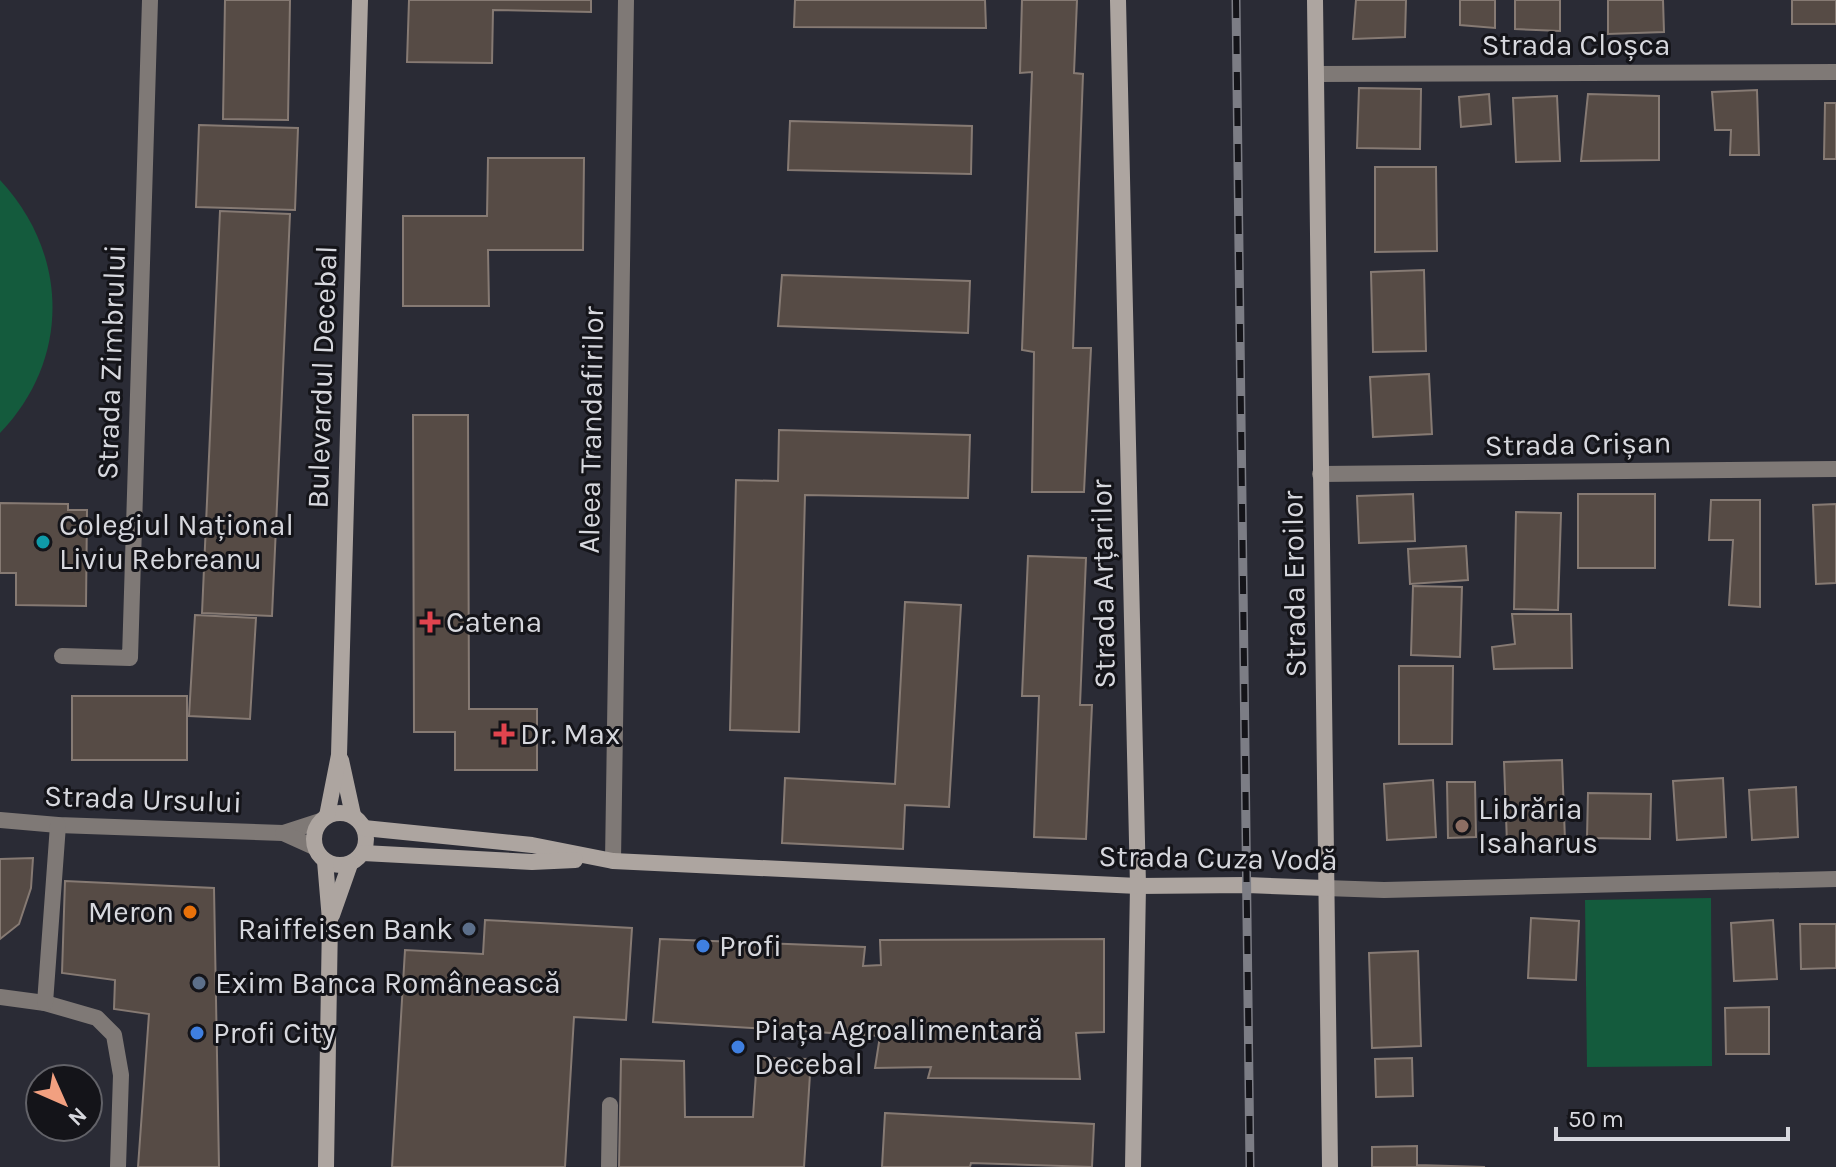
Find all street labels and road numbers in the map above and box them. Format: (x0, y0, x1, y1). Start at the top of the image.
street label: Strada Cloșca (1481, 27, 1671, 63)
street label: Strada Zimbrului (89, 244, 133, 480)
street label: Bulevardul Decebal (299, 245, 345, 509)
street label: Aleea Trandafirilor (571, 306, 611, 554)
street label: Strada Crișan (1484, 424, 1672, 464)
street label: Strada Arțarilor (1083, 479, 1123, 689)
street label: Strada Eroilor (1274, 490, 1314, 678)
street label: Strada Ursului (43, 778, 243, 820)
street label: Strada Cuza Vodă (1098, 838, 1338, 878)

